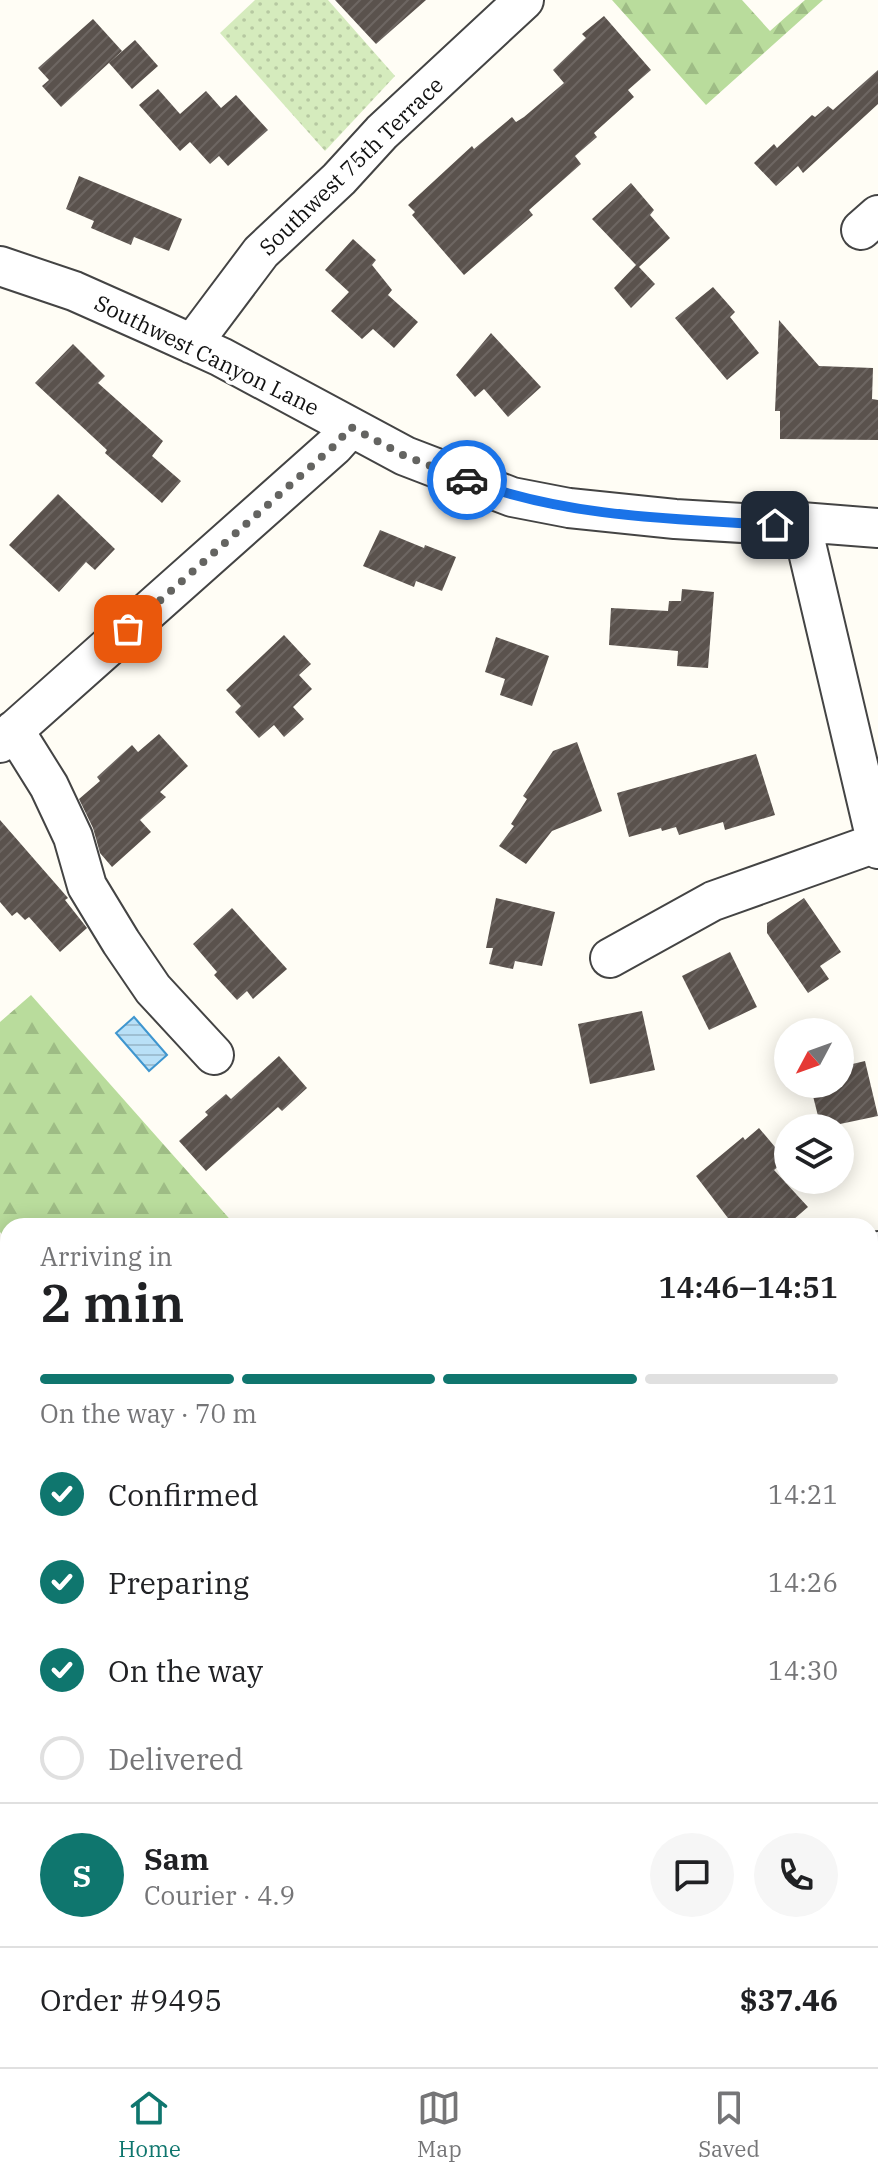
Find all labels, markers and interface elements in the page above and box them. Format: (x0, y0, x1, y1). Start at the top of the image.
street label: Southwest 75th Terrace (252, 70, 449, 261)
street label: Southwest Canyon Lane (90, 288, 324, 422)
courier (427, 440, 507, 520)
icon: car (445, 458, 489, 502)
pin (741, 491, 809, 559)
icon: home (753, 503, 797, 547)
pin (94, 595, 162, 663)
icon: bag (106, 607, 150, 651)
north arrow (774, 1018, 854, 1098)
map controls (774, 1018, 854, 1194)
button: layers (774, 1114, 854, 1194)
text: Arriving in (40, 1239, 173, 1273)
text: 14:46–14:51 (658, 1267, 838, 1306)
text: 2 min (40, 1269, 185, 1336)
text: On the way · 70 m (40, 1396, 257, 1430)
icon: check (40, 1472, 84, 1516)
text: Confirmed (108, 1475, 259, 1514)
text: 14:21 (768, 1477, 838, 1511)
icon: check (40, 1560, 84, 1604)
text: Preparing (108, 1563, 249, 1602)
text: 14:26 (768, 1565, 838, 1599)
icon: check (40, 1648, 84, 1692)
text: On the way (108, 1651, 263, 1690)
text: 14:30 (768, 1653, 838, 1687)
text: Delivered (108, 1739, 243, 1778)
button: chat (650, 1833, 734, 1917)
button: phone (754, 1833, 838, 1917)
text: Sam (144, 1839, 209, 1878)
text: S (73, 1856, 91, 1895)
text: Courier · 4.9 (144, 1878, 295, 1912)
text: Order #9495 (40, 1980, 222, 2019)
text: $37.46 (740, 1980, 838, 2019)
tab: Home (118, 2086, 181, 2163)
tab: Map (417, 2086, 462, 2163)
tab: Saved (698, 2086, 760, 2163)

